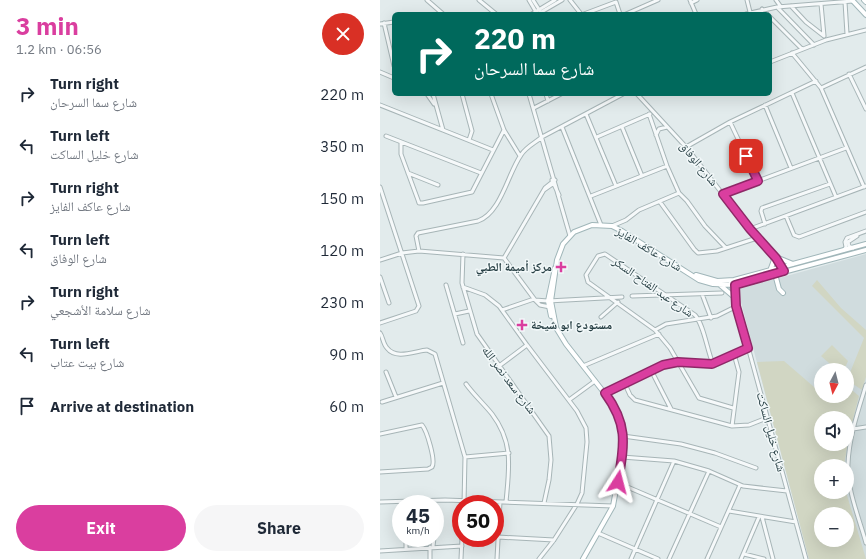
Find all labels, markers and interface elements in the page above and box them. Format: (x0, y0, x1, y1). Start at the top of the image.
text: 3 min (16, 10, 79, 42)
button: close (322, 13, 364, 55)
text: 220 m (474, 20, 556, 57)
icon: right (408, 28, 460, 80)
text: 1.2 km · 06:56 (16, 41, 102, 58)
text: شارع سما السرحان (474, 57, 594, 80)
text: Turn right (50, 74, 119, 93)
icon: right (16, 83, 38, 105)
text: 220 m (320, 85, 364, 104)
text: شارع سما السرحان (50, 94, 137, 111)
text: Turn left (50, 126, 110, 145)
icon: left (16, 135, 38, 157)
text: 350 m (320, 137, 364, 156)
street label: شارع الوفاق (676, 139, 722, 190)
pin (729, 139, 763, 173)
icon: arrive (735, 145, 757, 167)
text: شارع خليل الساكت (50, 146, 138, 163)
text: Turn right (50, 178, 119, 197)
icon: right (16, 187, 38, 209)
text: 150 m (320, 189, 364, 208)
text: شارع عاكف الفايز (50, 198, 131, 215)
street label: شارع عاكف الفايز (612, 222, 685, 275)
text: Turn left (50, 230, 110, 249)
icon: left (16, 239, 38, 261)
text: 120 m (320, 241, 364, 260)
text: شارع الوفاق (50, 250, 107, 267)
street label: شارع عبد الفتاح السكر (609, 253, 697, 321)
place label: مركز أميمة الطبي (476, 259, 552, 277)
marker: مركز أميمة الطبي (555, 261, 567, 273)
text: Turn right (50, 282, 119, 301)
icon: right (16, 291, 38, 313)
text: 230 m (320, 293, 364, 312)
text: شارع سلامة الأشجعي (50, 302, 151, 319)
place label: مستودع ابو شيخة (531, 317, 612, 333)
marker: مستودع ابو شيخة (516, 319, 528, 331)
text: Turn left (50, 334, 110, 353)
icon: left (16, 343, 38, 365)
street label: شارع سعد نصر الله (478, 343, 540, 417)
text: 90 m (329, 345, 364, 364)
text: شارع بيت عتاب (50, 354, 124, 371)
north arrow (814, 363, 854, 403)
map controls (814, 363, 854, 547)
street label: شارع خليل الساكت (753, 391, 789, 474)
icon: arrive (16, 395, 38, 417)
text: Arrive at destination (50, 397, 194, 416)
text: 60 m (329, 397, 364, 416)
button: sound (814, 411, 854, 451)
button: + (814, 459, 854, 499)
position arrow (597, 461, 639, 503)
speed limit sign: 50 (452, 495, 504, 547)
text: 45 (406, 502, 430, 529)
button: Exit (16, 505, 186, 551)
button: Share (194, 505, 364, 551)
button: − (814, 507, 854, 547)
text: km/h (406, 524, 430, 537)

